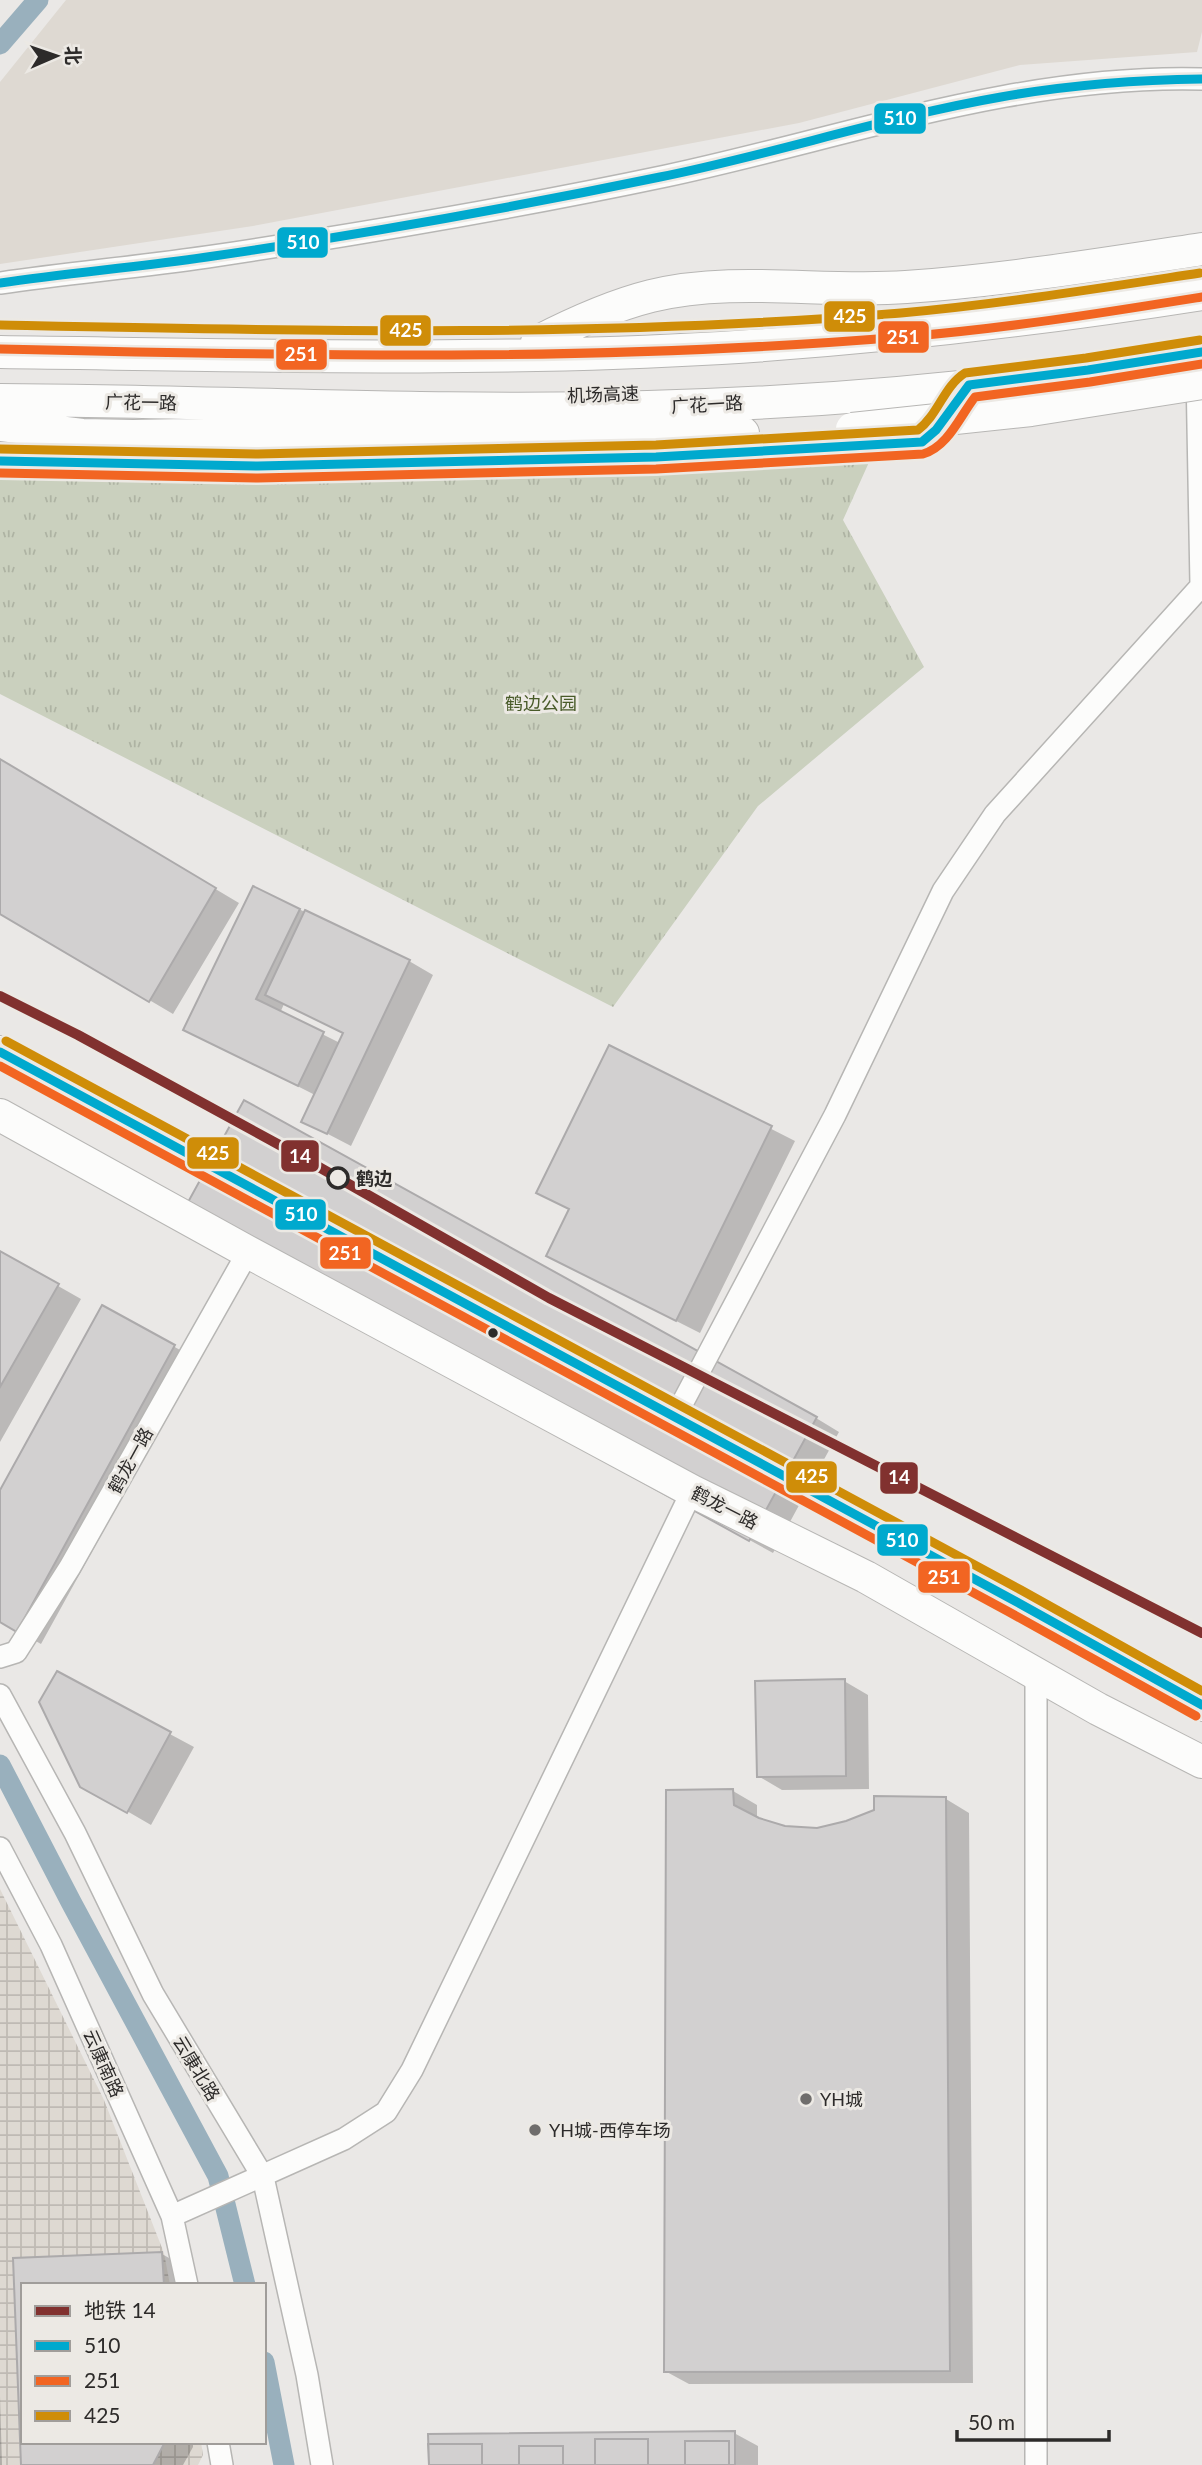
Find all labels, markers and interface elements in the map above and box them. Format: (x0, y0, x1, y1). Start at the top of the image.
north arrow (21, 21, 91, 91)
text: 北 (62, 45, 85, 65)
line badge: 510 (873, 102, 927, 135)
text: 510 (883, 106, 917, 129)
line badge: 510 (276, 226, 329, 259)
text: 510 (286, 230, 320, 253)
line badge: 425 (823, 300, 876, 333)
text: 425 (833, 304, 867, 327)
line badge: 425 (379, 314, 432, 347)
text: 425 (389, 318, 423, 341)
line badge: 251 (877, 320, 930, 354)
text: 251 (886, 325, 920, 348)
line badge: 251 (275, 338, 328, 371)
text: 251 (284, 342, 318, 365)
street label: 机场高速 (567, 382, 639, 406)
street label: 广花一路 (105, 390, 177, 414)
street label: 广花一路 (670, 391, 744, 417)
park label: 鹤边公园 (505, 692, 577, 714)
line badge: 425 (186, 1136, 240, 1170)
line badge: 14 (280, 1139, 320, 1173)
text: 425 (196, 1141, 230, 1164)
text: 14 (289, 1144, 311, 1167)
marker: 鹤边 (327, 1167, 349, 1189)
place label: 鹤边 (356, 1167, 393, 1189)
line badge: 510 (274, 1198, 327, 1231)
text: 510 (284, 1202, 318, 1225)
line badge: 251 (319, 1236, 372, 1270)
text: 251 (328, 1241, 362, 1264)
unlabelled marker (486, 1326, 500, 1340)
street label: 鹤龙一路 (103, 1423, 157, 1497)
line badge: 425 (785, 1460, 838, 1494)
line badge: 14 (879, 1461, 919, 1495)
text: 425 (795, 1464, 829, 1487)
text: 14 (888, 1465, 910, 1488)
street label: 鹤龙一路 (688, 1481, 762, 1533)
line badge: 510 (876, 1523, 929, 1557)
text: 510 (885, 1528, 919, 1551)
line badge: 251 (917, 1560, 971, 1594)
text: 251 (927, 1565, 961, 1588)
street label: 云康南路 (79, 2026, 129, 2100)
street label: 云康北路 (169, 2031, 225, 2105)
place label: YH城 (820, 2088, 863, 2110)
marker: YH城 (798, 2091, 814, 2107)
place label: YH城-西停车场 (549, 2119, 671, 2141)
marker: YH城-西停车场 (527, 2122, 543, 2138)
legend (21, 2283, 266, 2444)
text: 地铁 14 (84, 2297, 156, 2322)
text: 510 (84, 2332, 121, 2357)
text: 251 (84, 2367, 121, 2392)
scale bar (957, 2398, 1109, 2442)
text: 425 (84, 2402, 121, 2427)
text: 50 m (968, 2409, 1015, 2434)

